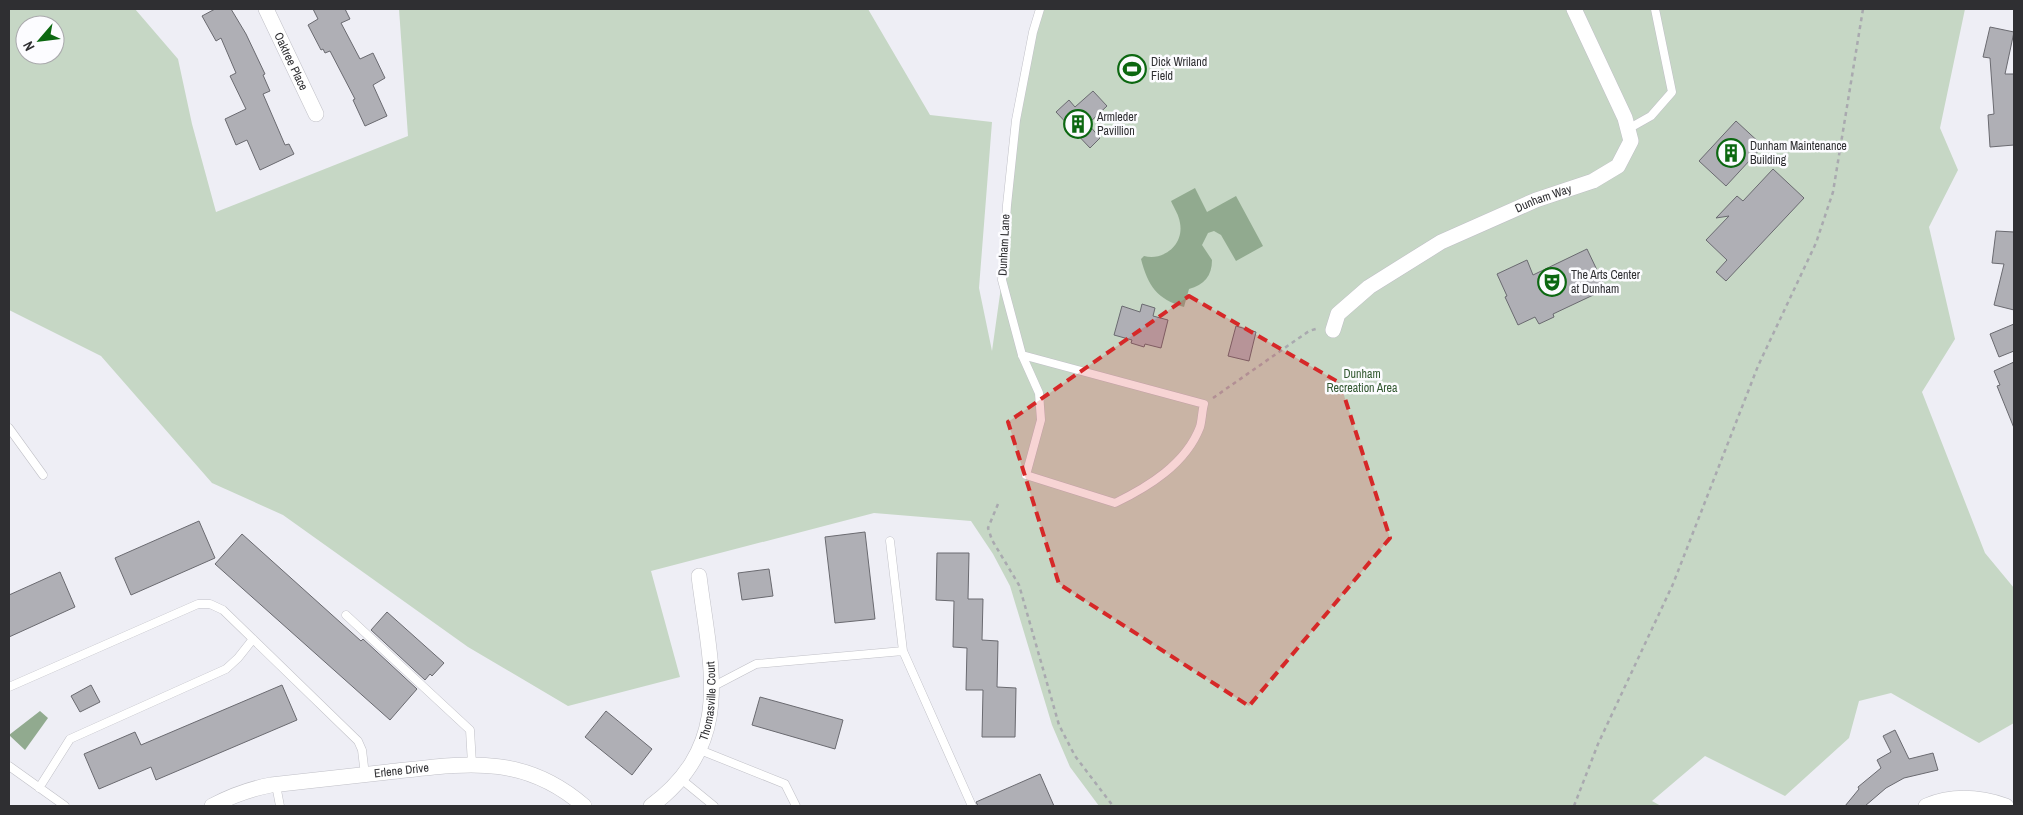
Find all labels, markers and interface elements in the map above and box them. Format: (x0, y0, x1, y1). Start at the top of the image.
north arrow (15, 15, 65, 65)
street label: Oaktree Place (270, 30, 312, 93)
text: N (19, 38, 38, 54)
sports icon: Dick Wriland Field (1117, 54, 1147, 84)
place label: Dick Wriland Field (1151, 54, 1207, 84)
building icon: Armleder Pavillion (1063, 109, 1093, 139)
place label: Armleder Pavillion (1096, 109, 1138, 139)
building icon: Dunham Maintenance Building (1716, 138, 1746, 168)
place label: Dunham Maintenance Building (1750, 138, 1847, 168)
street label: Dunham Way (1512, 181, 1574, 216)
street label: Dunham Lane (994, 214, 1014, 276)
theatre icon: The Arts Center at Dunham (1537, 267, 1567, 297)
place label: The Arts Center at Dunham (1571, 267, 1641, 297)
park label: Dunham Recreation Area (1326, 366, 1398, 396)
street label: Thomasville Court (695, 660, 720, 743)
street label: Erlene Drive (373, 760, 430, 781)

